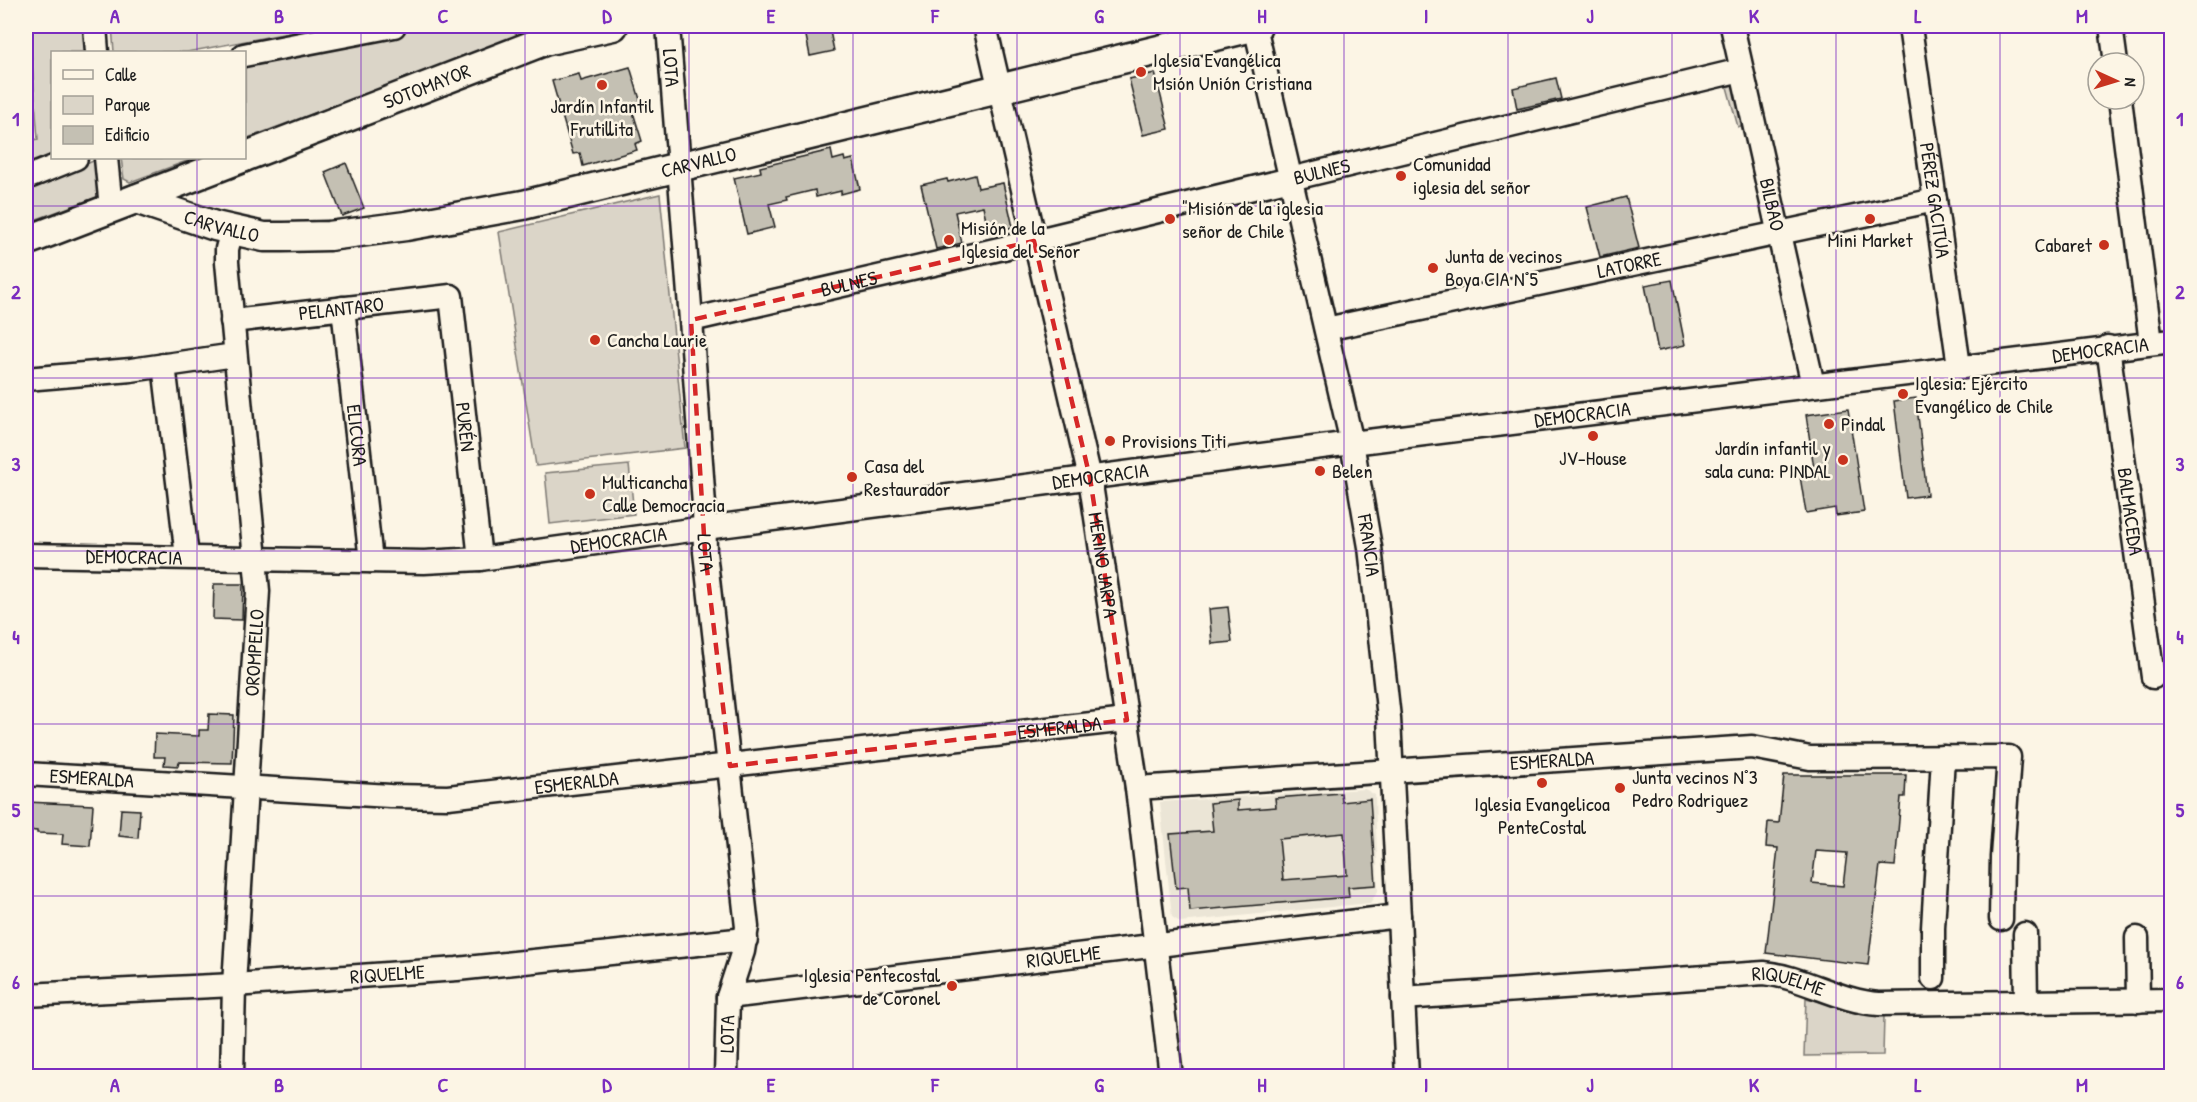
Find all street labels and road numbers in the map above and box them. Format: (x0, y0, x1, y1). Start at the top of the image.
street label: LOTA (657, 48, 687, 88)
street label: SOTOMAYOR (379, 57, 474, 115)
street label: CARVALLO (658, 139, 739, 184)
street label: PÉREZ GACITÚA (1914, 141, 1957, 260)
street label: BULNES (1291, 151, 1353, 191)
street label: BILBAO (1754, 175, 1792, 233)
street label: CARVALLO (181, 202, 262, 249)
street label: LATORRE (1595, 244, 1664, 284)
street label: BULNES (818, 264, 880, 303)
street label: PELANTARO (297, 290, 385, 326)
street label: DEMOCRACIA (2051, 330, 2150, 369)
street label: DEMOCRACIA (1533, 394, 1632, 433)
street label: PURÉN (450, 401, 482, 453)
street label: ELICURA (341, 403, 374, 468)
street label: DEMOCRACIA (1051, 456, 1150, 495)
street label: BALMACEDA (2112, 466, 2150, 557)
street label: MERINO JARPA (1082, 510, 1125, 620)
street label: FRANCIA (1351, 511, 1387, 578)
street label: DEMOCRACIA (569, 519, 668, 559)
street label: LOTA (692, 533, 721, 573)
street label: DEMOCRACIA (85, 542, 183, 571)
street label: OROMPELLO (238, 608, 270, 697)
street label: ESMERALDA (1016, 709, 1103, 745)
street label: ESMERALDA (1509, 744, 1595, 776)
street label: ESMERALDA (49, 761, 135, 794)
street label: ESMERALDA (533, 764, 620, 800)
street label: RIQUELME (1025, 938, 1102, 974)
street label: RIQUELME (349, 957, 426, 990)
street label: RIQUELME (1751, 959, 1829, 1002)
street label: LOTA (713, 1015, 740, 1053)

